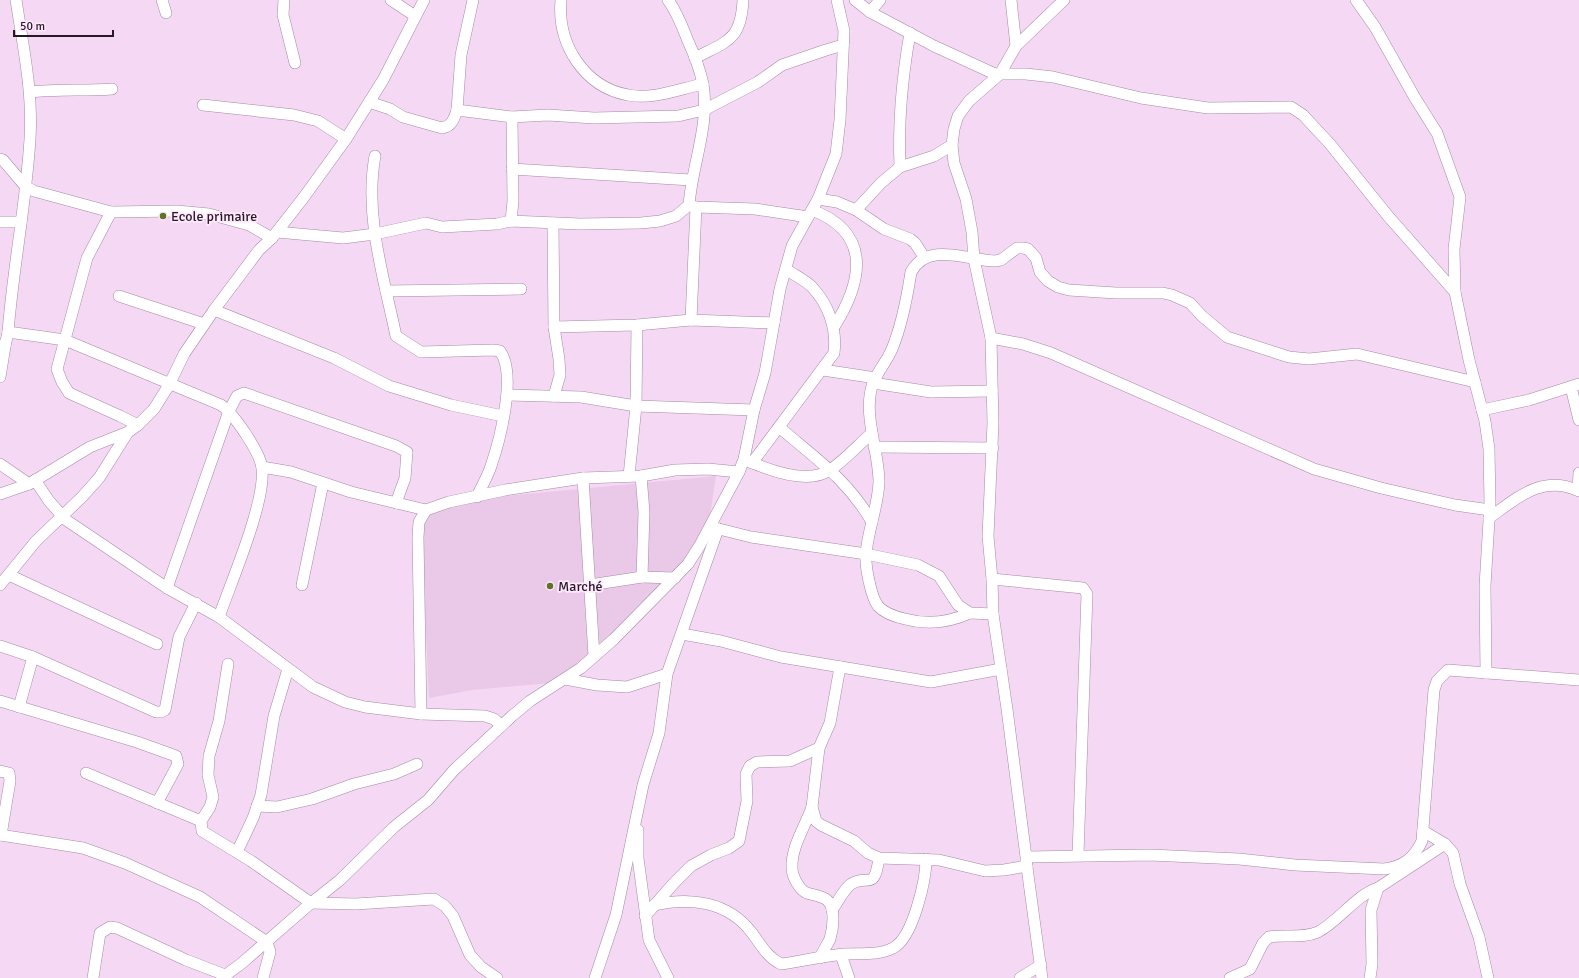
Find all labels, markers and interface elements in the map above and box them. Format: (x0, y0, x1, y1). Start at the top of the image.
scale bar (14, 12, 113, 38)
text: 50 m (20, 19, 45, 34)
place label: Ecole primaire (171, 208, 257, 225)
marker: Ecole primaire (158, 211, 168, 221)
place label: Marché (558, 578, 603, 595)
marker: Marché (545, 581, 555, 591)

